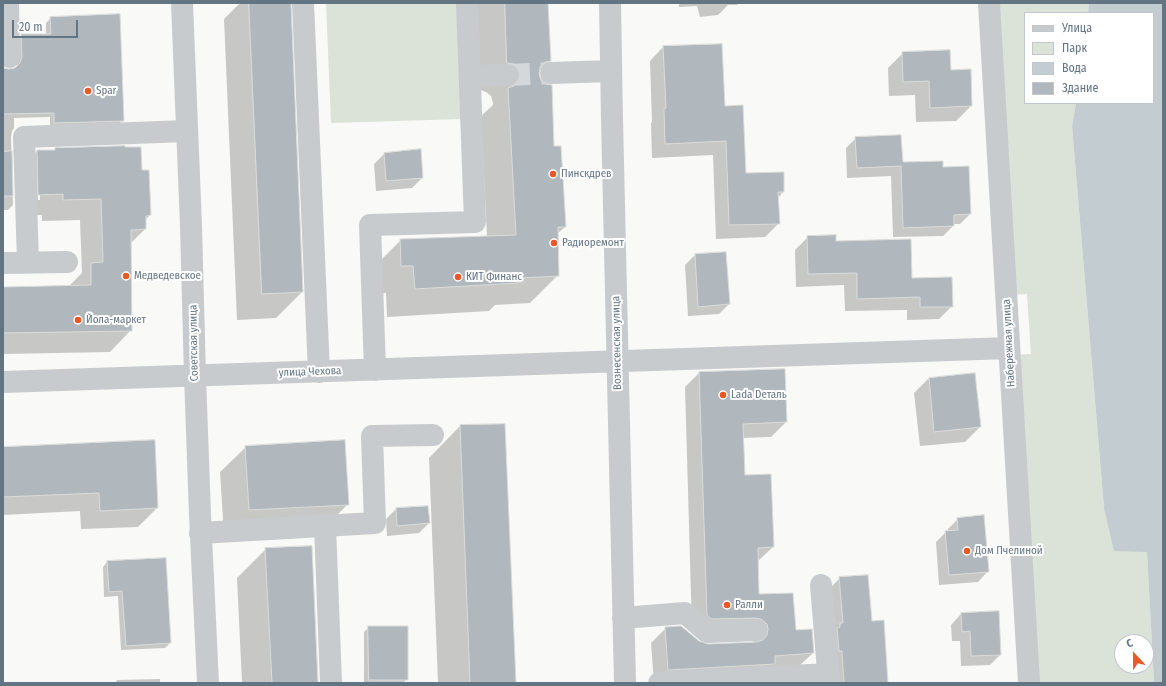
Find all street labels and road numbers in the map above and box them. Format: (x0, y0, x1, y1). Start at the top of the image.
street label: Вознесенская улица (610, 296, 624, 390)
street label: Набережная улица (1000, 299, 1018, 387)
street label: Советская улица (187, 305, 201, 381)
street label: улица Чехова (278, 364, 342, 380)

